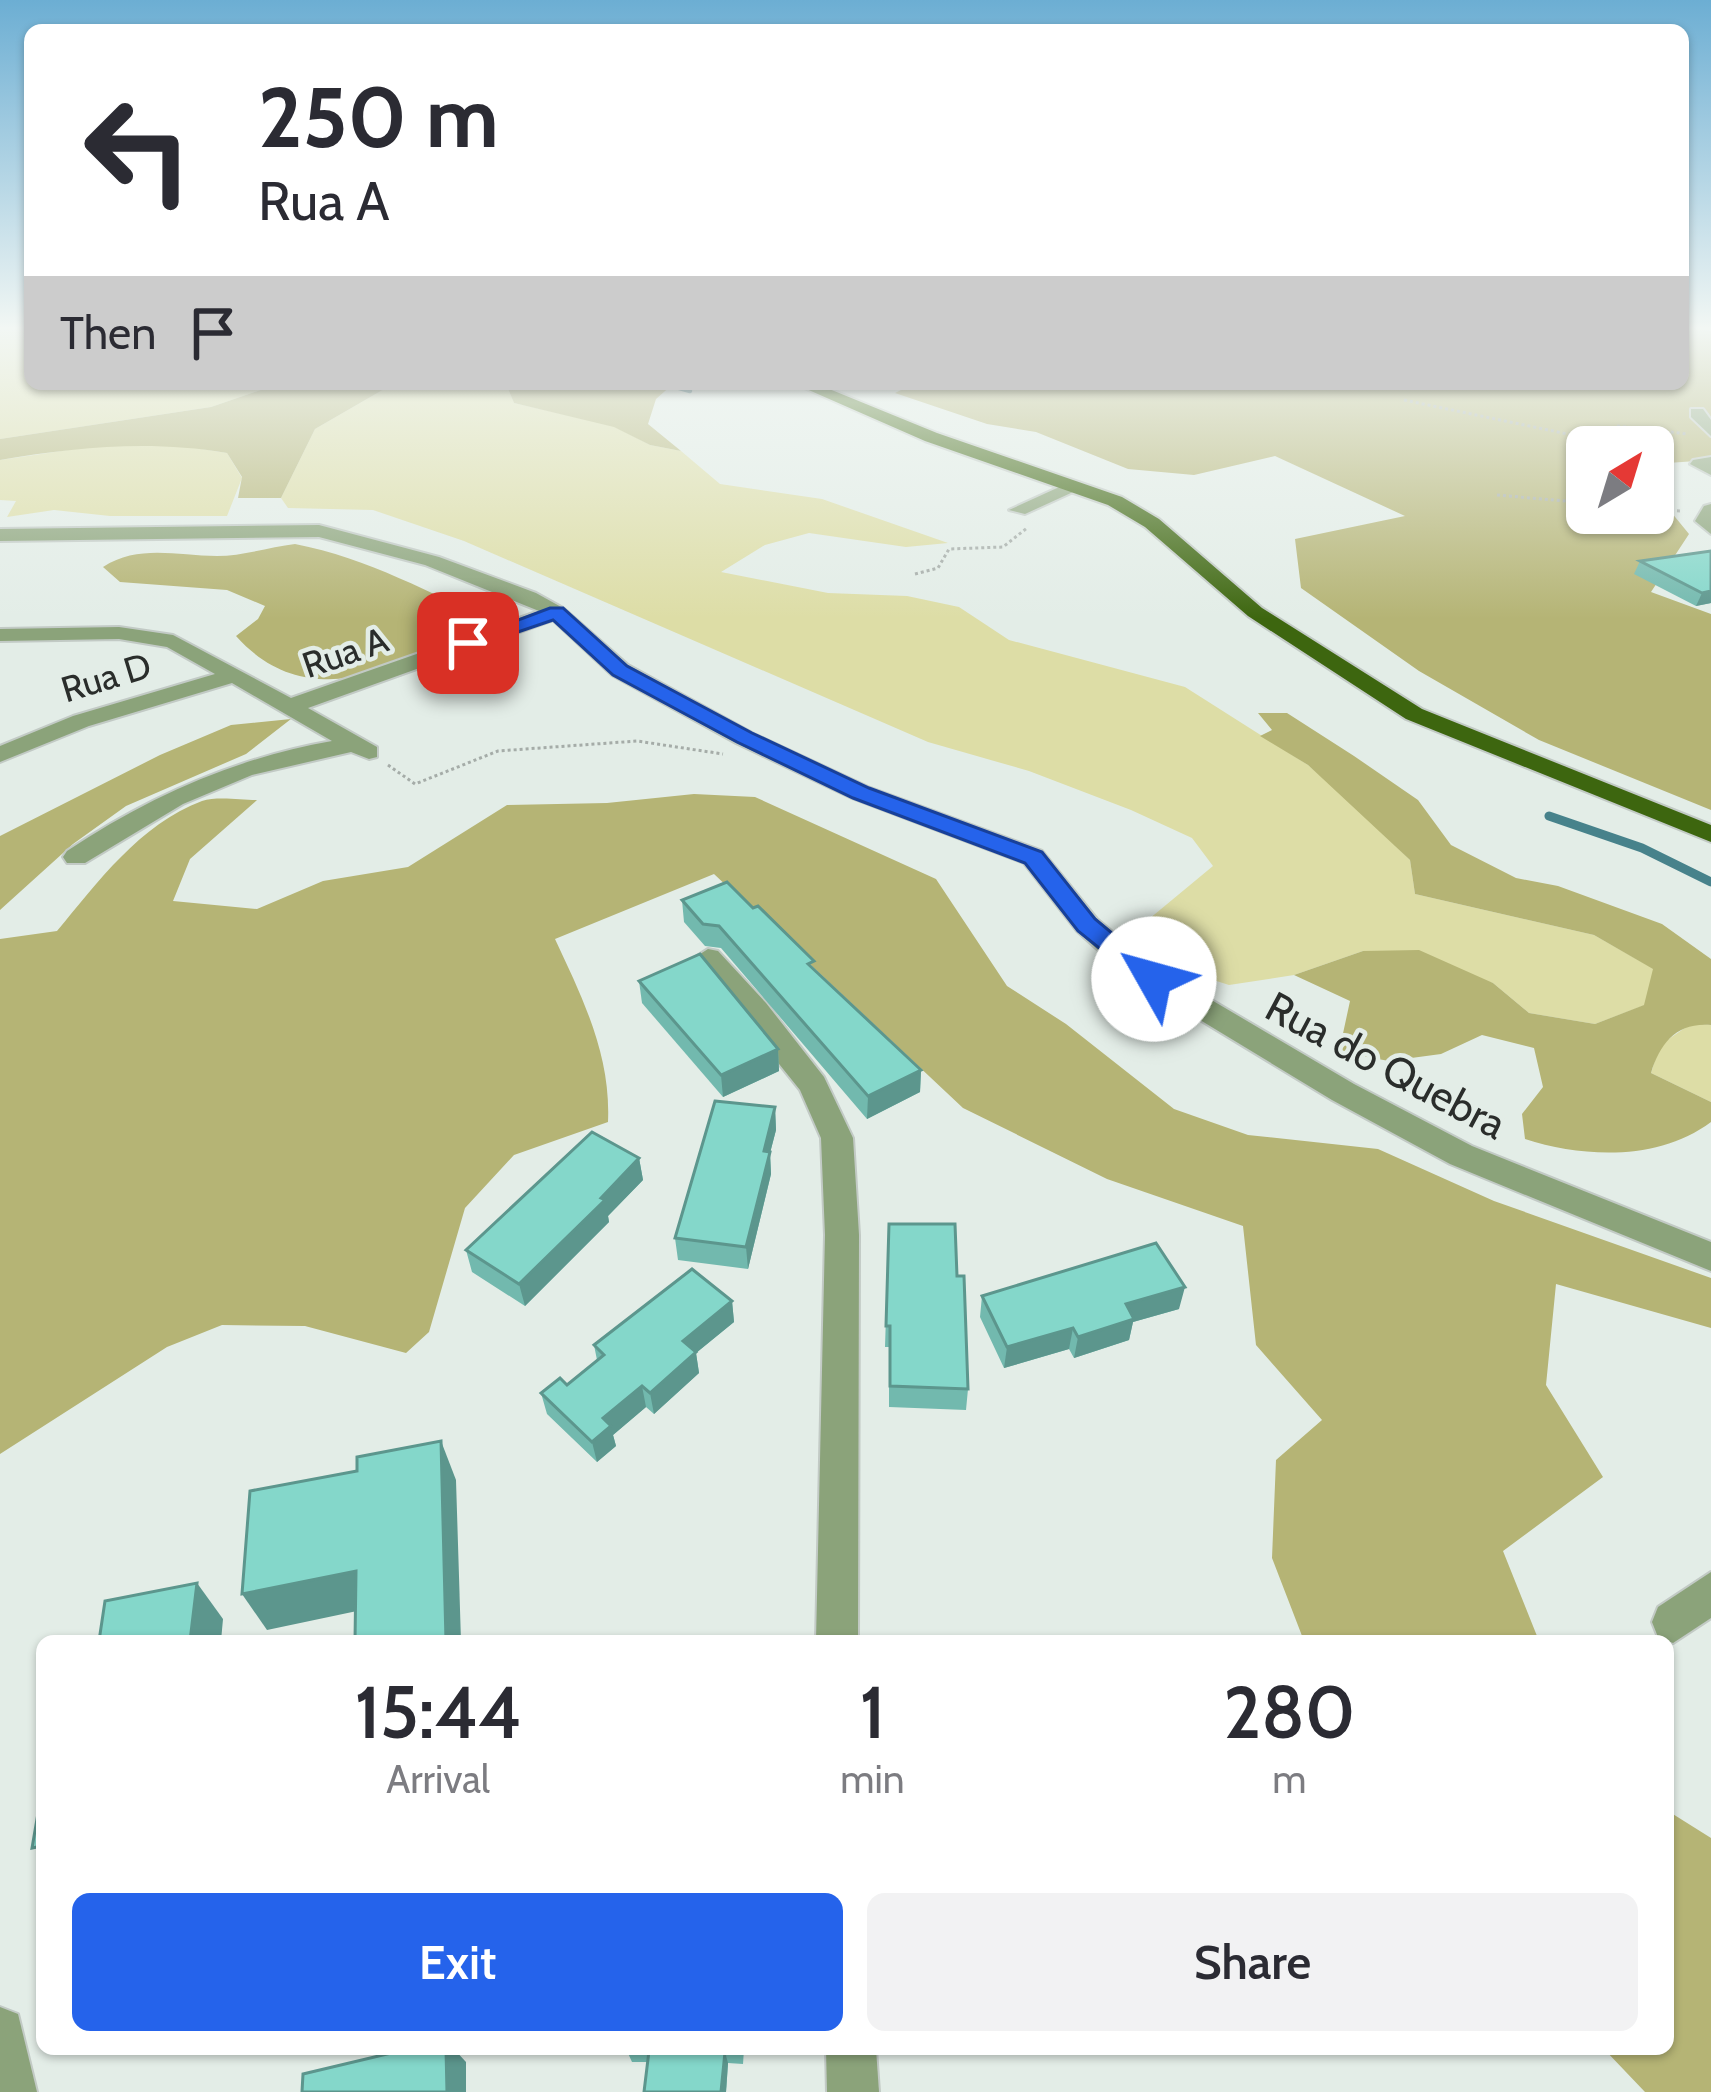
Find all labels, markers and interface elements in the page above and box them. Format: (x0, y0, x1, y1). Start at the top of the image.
text: 250 m (258, 66, 499, 168)
icon: left (60, 72, 216, 228)
text: Rua A (258, 168, 390, 234)
icon: arrive (180, 300, 246, 366)
text: Then (60, 306, 156, 360)
north arrow (1566, 426, 1674, 534)
map controls (1566, 426, 1674, 534)
pin (417, 592, 519, 694)
icon: arrive (435, 610, 501, 676)
street label: Rua A (296, 617, 394, 687)
street label: Rua D (56, 643, 156, 711)
position arrow (1091, 916, 1217, 1042)
street label: Rua do Quebra (1257, 980, 1515, 1150)
text: 15:44 (355, 1669, 522, 1756)
text: 1 (860, 1669, 885, 1756)
text: 280 (1223, 1669, 1355, 1756)
text: Arrival (386, 1755, 490, 1803)
text: min (840, 1755, 905, 1803)
text: m (1272, 1755, 1306, 1803)
button: Exit (72, 1893, 843, 2031)
button: Share (867, 1893, 1638, 2031)

